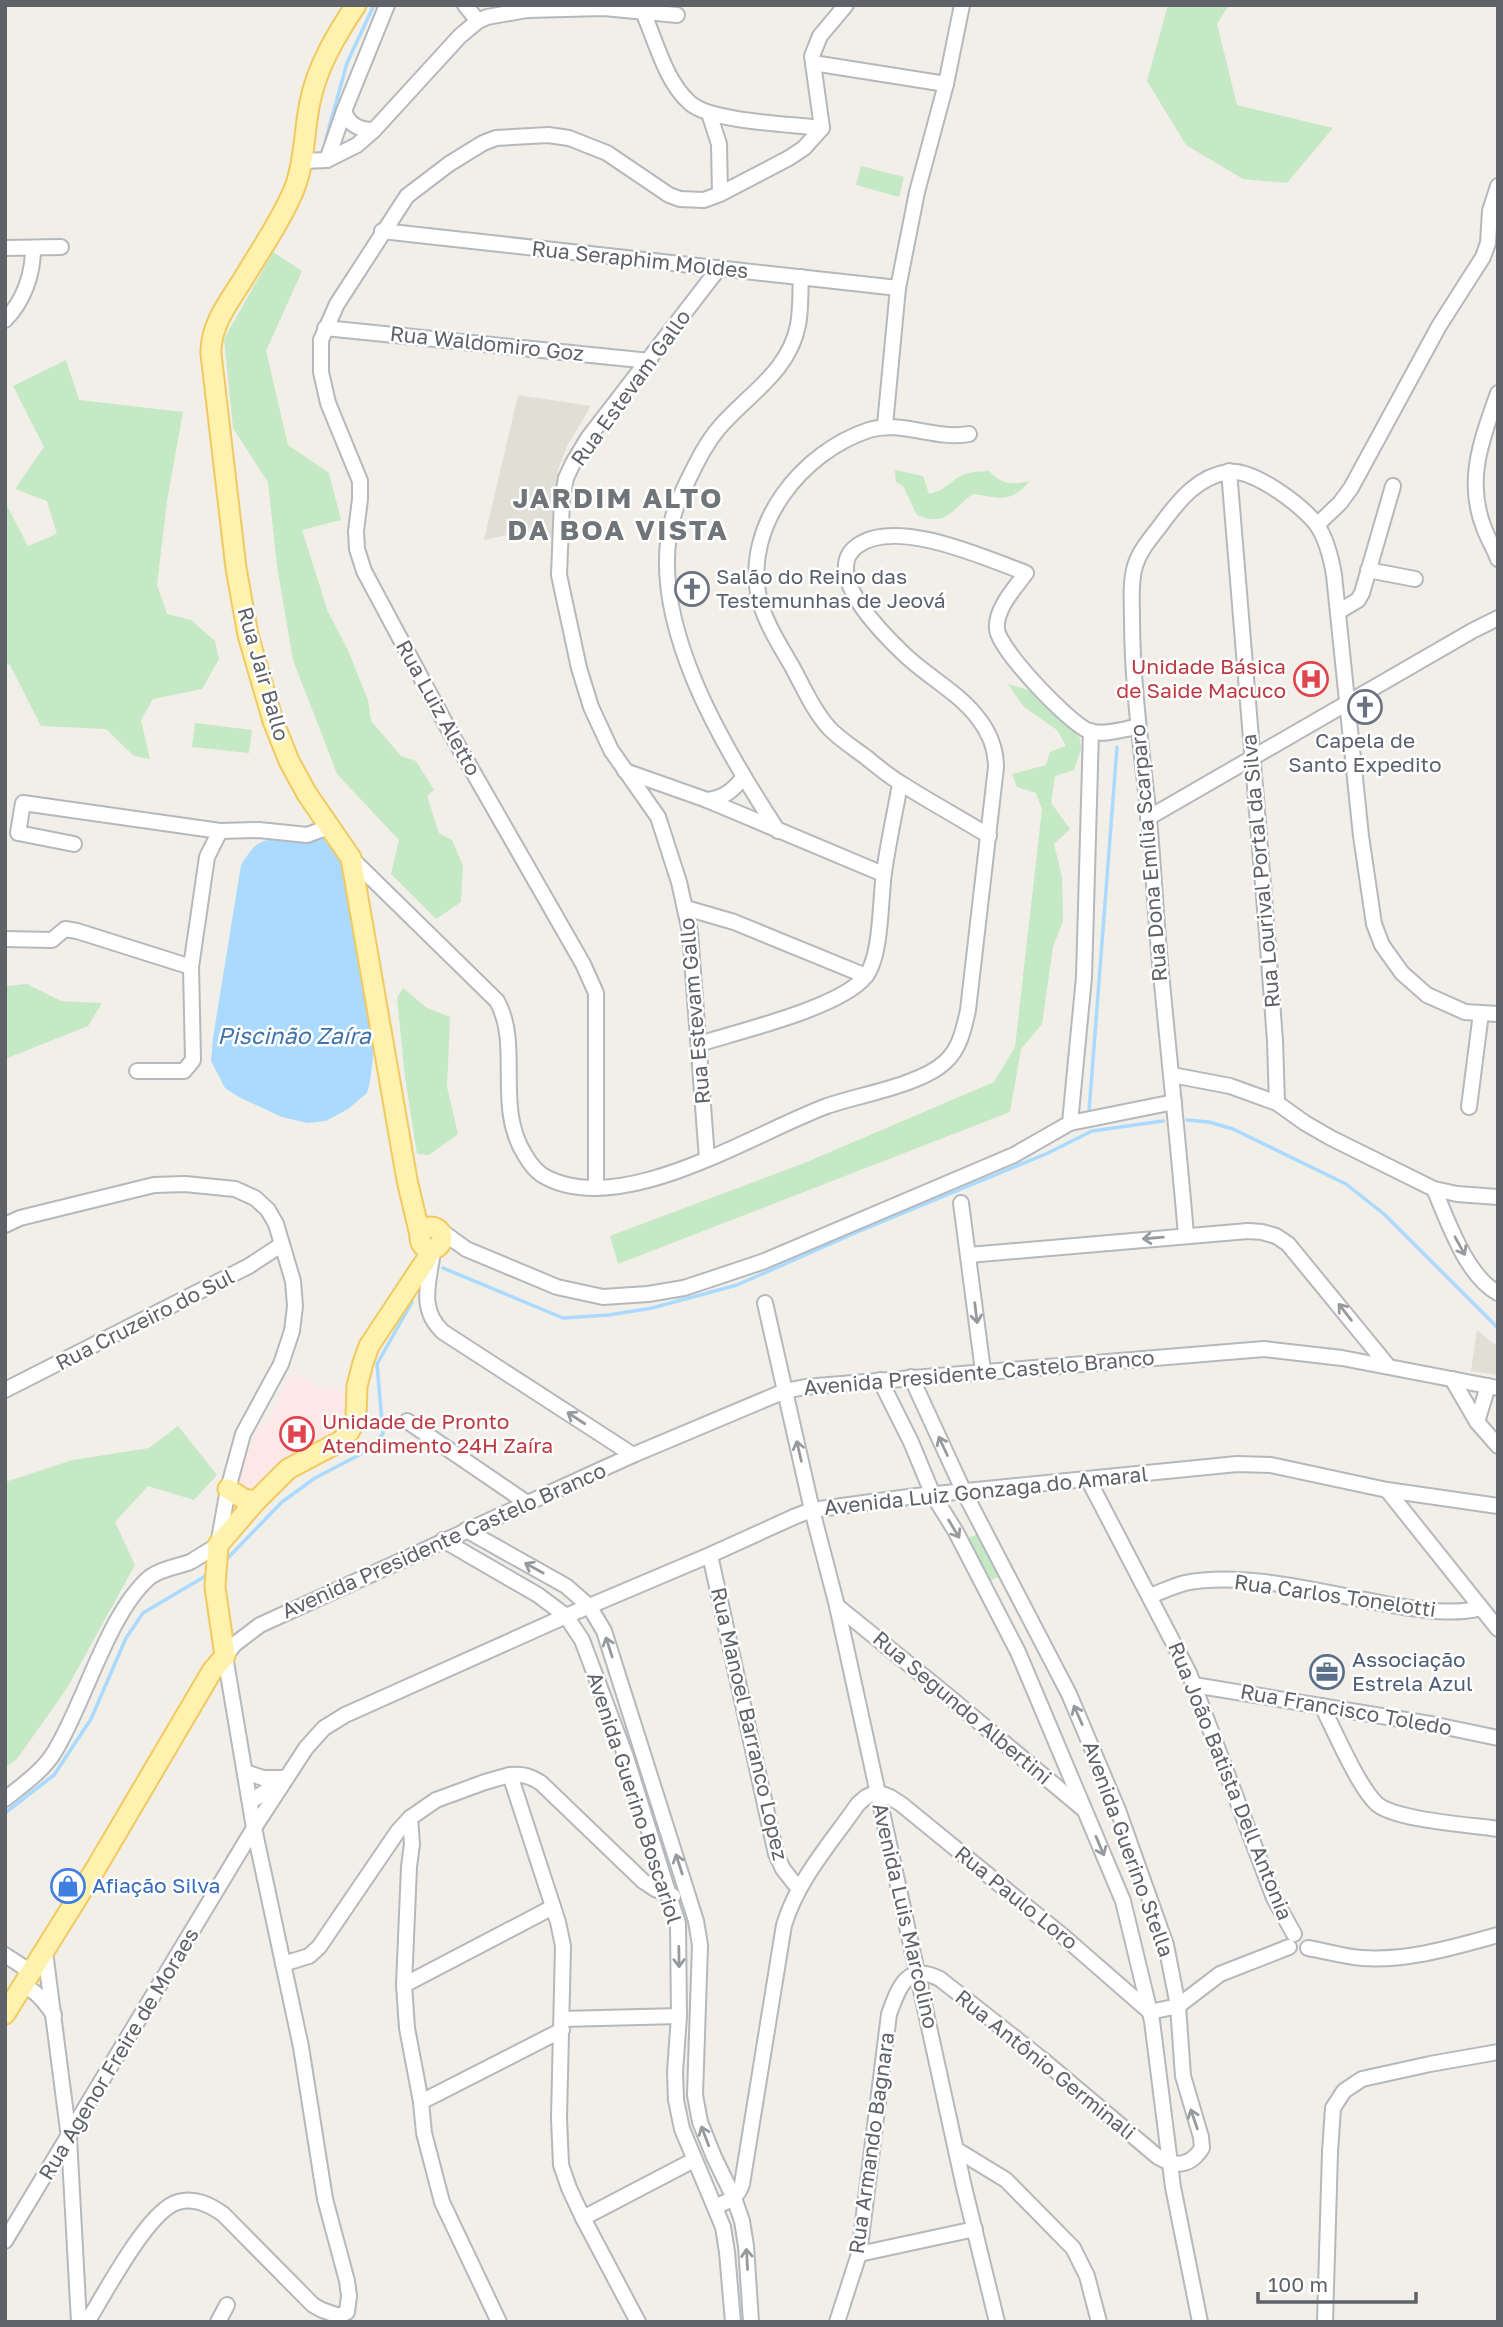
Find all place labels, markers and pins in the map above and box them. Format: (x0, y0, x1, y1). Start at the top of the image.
place label: Salão do Reino das Testemunhas de Jeová (716, 563, 946, 613)
church icon: Salão do Reino das Testemunhas de Jeová (673, 570, 711, 608)
place label: Unidade Básica de Saide Macuco (1116, 653, 1286, 703)
hospital icon: Unidade Básica de Saide Macuco (1292, 660, 1330, 698)
church icon: Capela de Santo Expedito (1346, 688, 1384, 726)
place label: Capela de Santo Expedito (1288, 727, 1442, 777)
place label: Unidade de Pronto Atendimento 24H Zaíra (322, 1408, 553, 1458)
hospital icon: Unidade de Pronto Atendimento 24H Zaíra (278, 1415, 316, 1453)
place label: Associação Estrela Azul (1352, 1646, 1473, 1696)
office icon: Associação Estrela Azul (1308, 1653, 1346, 1691)
shop icon: Afiação Silva (49, 1867, 87, 1905)
place label: Afiação Silva (92, 1872, 220, 1898)

